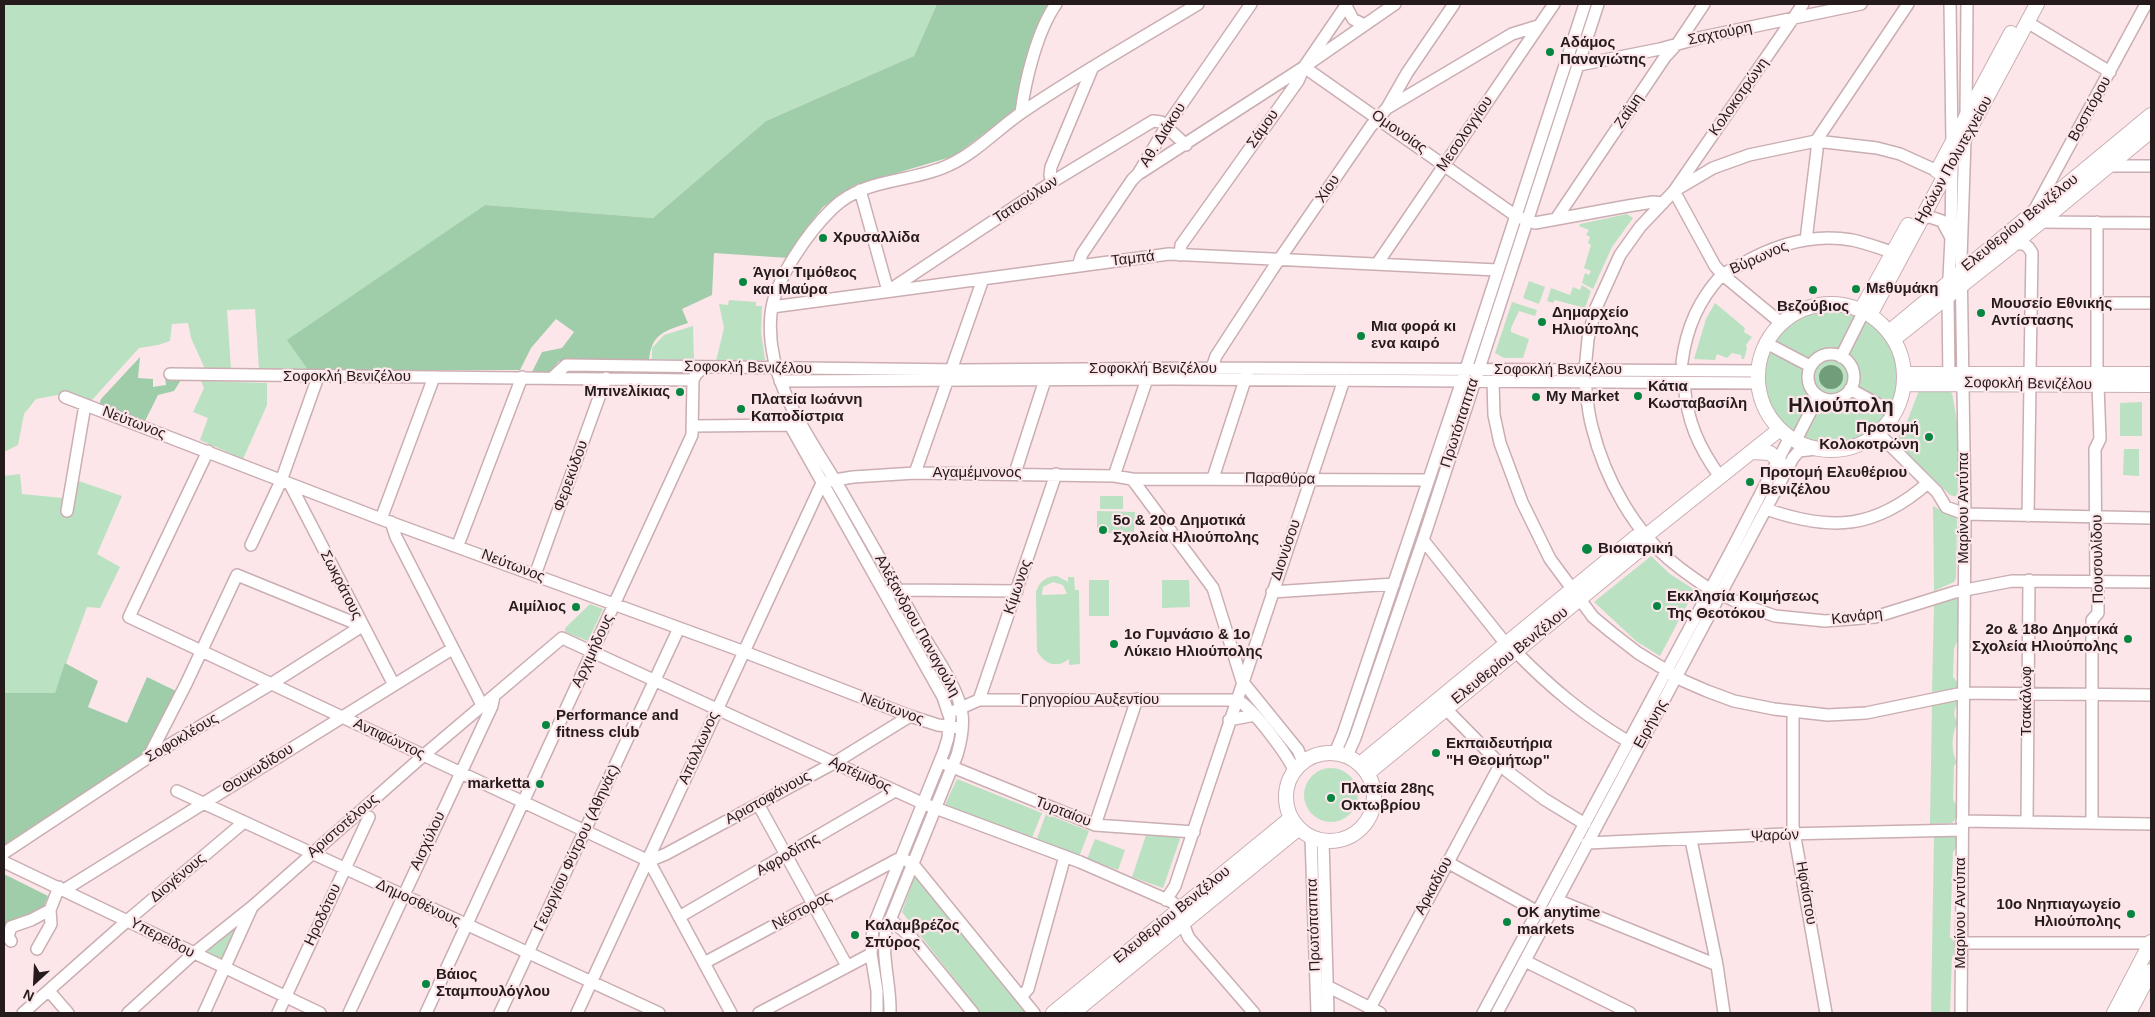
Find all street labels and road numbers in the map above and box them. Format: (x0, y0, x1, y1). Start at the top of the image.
street label: Σαχτούρη (1686, 18, 1754, 50)
street label: Κολοκοτρώνη (1706, 55, 1772, 139)
street label: Βοσπόρου (2065, 73, 2115, 145)
street label: Ζαΐμη (1611, 90, 1647, 132)
street label: Μεσολογγίου (1433, 93, 1497, 175)
street label: Ηρώων Πολυτεχνείου (1911, 93, 1997, 227)
street label: Αθ. Διάκου (1136, 99, 1190, 171)
street label: Σάμου (1243, 106, 1283, 152)
street label: Ομονοίας (1368, 106, 1430, 158)
street label: Ελευθερίου Βενιζέλου (1958, 170, 2082, 276)
street label: Ταταούλων (990, 172, 1062, 228)
street label: Χίου (1312, 172, 1344, 206)
street label: Βύρωνος (1727, 237, 1791, 279)
street label: Ταμπά (1110, 247, 1156, 271)
street label: Σοφοκλή Βενιζέλου (684, 358, 812, 378)
street label: Σοφοκλή Βενιζέλου (1089, 360, 1217, 378)
street label: Σοφοκλή Βενιζέλου (1494, 361, 1622, 379)
street label: Σοφοκλή Βενιζέλου (283, 368, 411, 386)
street label: Σοφοκλή Βενιζέλου (1964, 374, 2092, 394)
street label: Πρωτόπαππα (1437, 376, 1483, 470)
street label: Νεύτωνος (100, 403, 168, 443)
street label: Φερεκύδου (550, 438, 592, 514)
street label: Μαρίνου Αντύπα (1955, 452, 1973, 564)
street label: Αγαμέμνονος (933, 464, 1021, 482)
street label: Παραθύρα (1245, 469, 1315, 489)
street label: Πουσουλίδου (2088, 514, 2108, 604)
street label: Διονύσου (1267, 517, 1305, 583)
street label: Νεύτωνος (479, 546, 547, 586)
street label: Σωκράτους (316, 547, 366, 623)
street label: Αλέξανδρου Παναγούλη (870, 552, 964, 700)
street label: Κίμωνος (1000, 557, 1036, 617)
street label: Ελευθερίου Βενιζέλου (1448, 603, 1572, 709)
street label: Κανάρη (1830, 605, 1884, 629)
street label: Αρχιμήδους (568, 611, 618, 691)
street label: Τσακάλωφ (2018, 666, 2036, 736)
street label: Νεύτωνος (858, 689, 926, 729)
street label: Γρηγορίου Αυξεντίου (1021, 691, 1159, 709)
street label: Ειρήνης (1630, 696, 1672, 752)
street label: Σοφοκλέους (143, 709, 221, 767)
street label: Απόλλωνος (675, 709, 723, 787)
street label: Αντιφώντος (350, 715, 428, 763)
street label: Θουκυδίδου (219, 740, 297, 798)
street label: Αρτέμιδος (826, 753, 894, 797)
street label: Γεωργίου Φύτρου (Αθηνάς) (530, 762, 624, 934)
street label: Αριστοφάνους (722, 767, 814, 829)
street label: Αριστοτέλους (304, 790, 382, 862)
street label: Τυρταίου (1032, 793, 1094, 831)
street label: Αισχύλου (407, 809, 449, 873)
street label: Ψαρών (1751, 826, 1799, 846)
street label: Αφροδίτης (753, 830, 823, 880)
street label: Διογένους (146, 850, 210, 906)
street label: Αρκαδίου (1411, 854, 1457, 918)
street label: Μαρίνου Αντύπα (1952, 857, 1970, 969)
street label: Ηφαίστου (1792, 860, 1820, 926)
street label: Ελευθερίου Βενιζέλου (1110, 862, 1234, 968)
street label: Δημοσθένους (373, 876, 463, 930)
street label: Πρωτόπαππα (1303, 878, 1325, 972)
street label: Ηροδότου (301, 881, 345, 949)
street label: Νέστορος (769, 888, 835, 934)
street label: Υπερείδου (127, 914, 197, 962)

